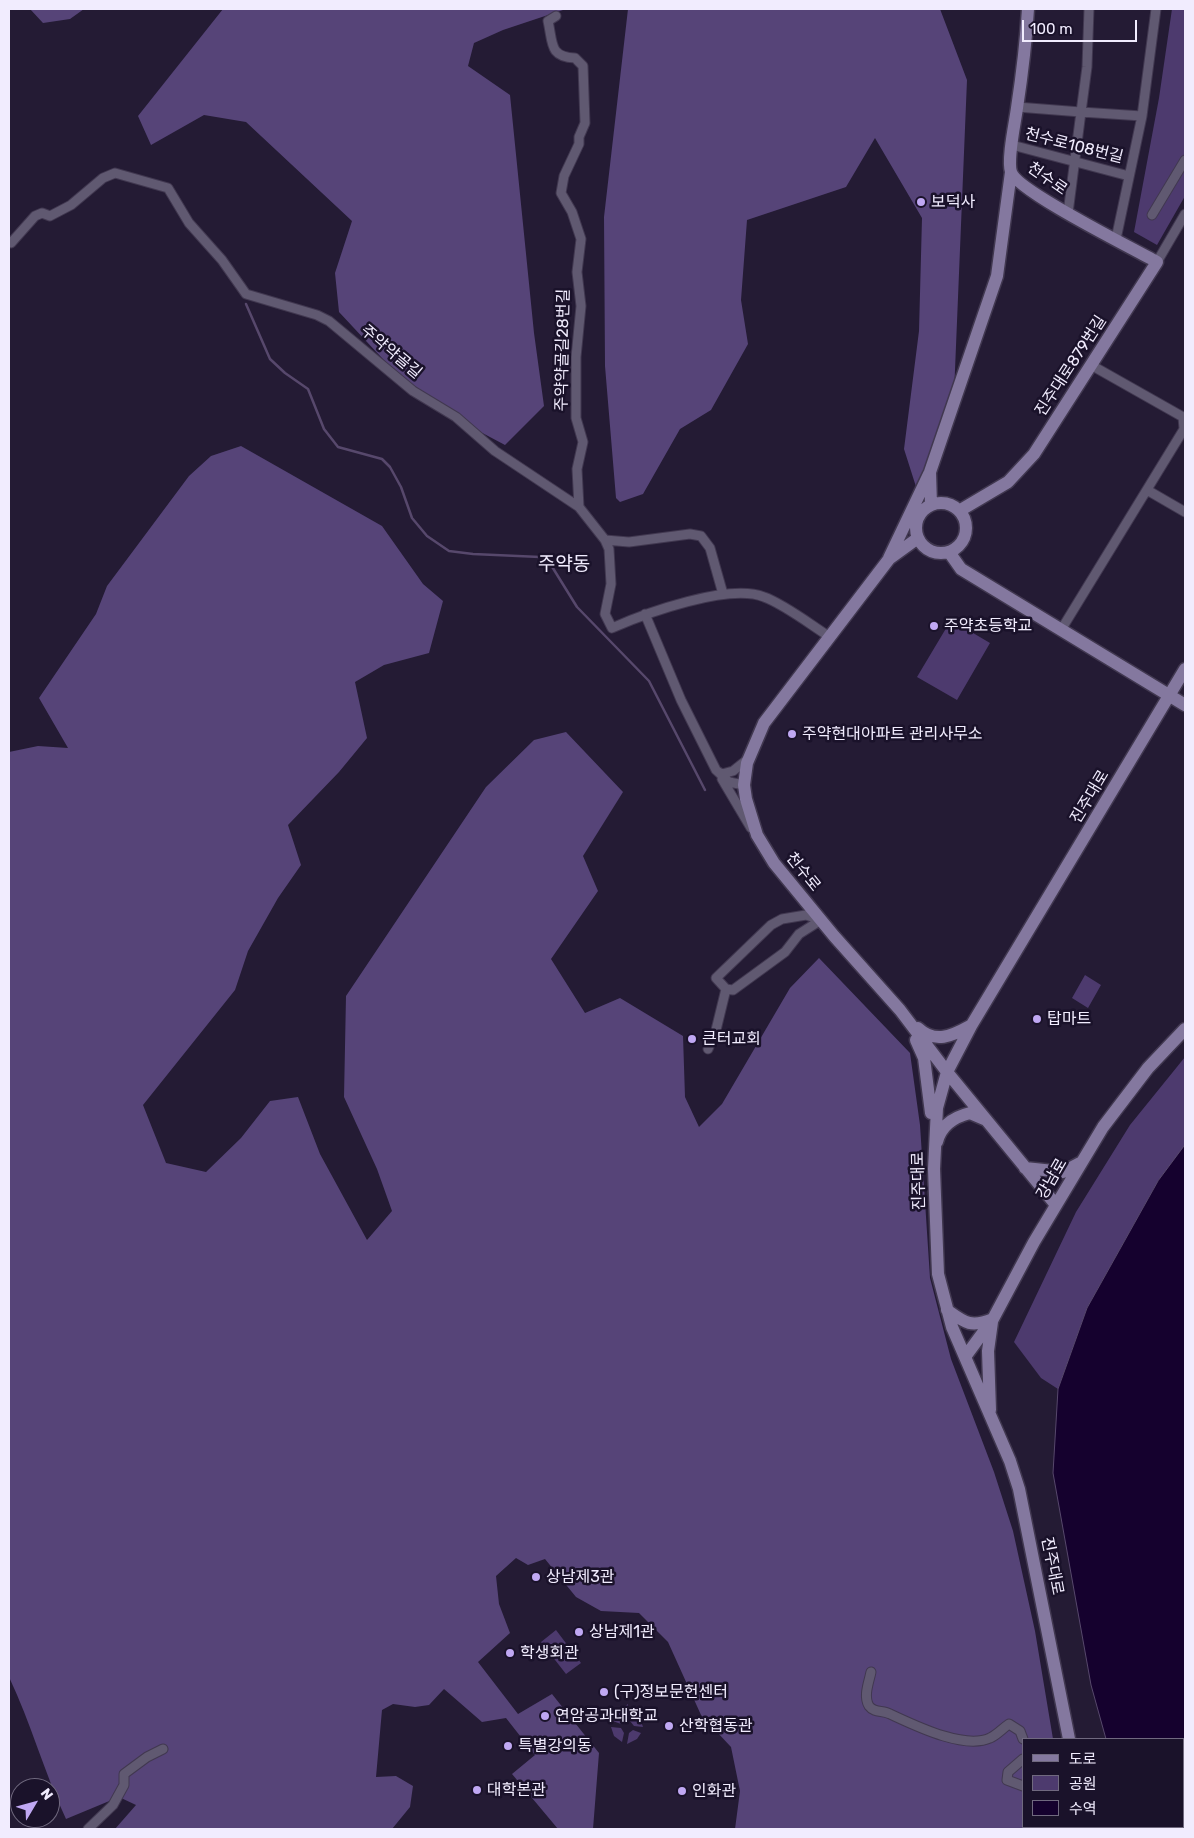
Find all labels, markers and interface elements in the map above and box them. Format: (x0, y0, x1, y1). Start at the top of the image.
scale bar (1024, 10, 1139, 42)
text: 100 m (1030, 20, 1072, 38)
street label: 천수로108번길 (1023, 124, 1125, 168)
street label: 천수로 (1023, 158, 1071, 200)
place label: 보덕사 (931, 192, 975, 212)
marker: 보덕사 (915, 196, 927, 208)
street label: 주약약골길28번길 (552, 289, 574, 411)
street label: 진주대로879번길 (1031, 312, 1111, 420)
street label: 주약약골길 (357, 321, 425, 383)
district label: 주약동 (538, 554, 590, 576)
place label: 주약초등학교 (944, 616, 1032, 636)
marker: 주약초등학교 (928, 620, 940, 632)
place label: 주약현대아파트 관리사무소 (802, 724, 983, 744)
marker: 주약현대아파트 관리사무소 (786, 728, 798, 740)
street label: 진주대로 (1067, 767, 1113, 827)
street label: 천수로 (782, 849, 824, 895)
place label: 탑마트 (1047, 1009, 1091, 1029)
marker: 탑마트 (1031, 1013, 1043, 1025)
place label: 큰터교회 (702, 1029, 761, 1049)
marker: 큰터교회 (686, 1033, 698, 1045)
street label: 진주대로 (909, 1151, 929, 1211)
street label: 강남로 (1033, 1155, 1071, 1203)
street label: 진주대로 (1037, 1535, 1067, 1597)
place label: 상남제3관 (546, 1567, 614, 1587)
marker: 상남제3관 (530, 1571, 542, 1583)
place label: 상남제1관 (589, 1622, 655, 1642)
marker: 상남제1관 (573, 1626, 585, 1638)
place label: 학생회관 (520, 1643, 579, 1663)
marker: 학생회관 (504, 1647, 516, 1659)
place label: (구)정보문헌센터 (614, 1682, 728, 1702)
marker: (구)정보문헌센터 (598, 1686, 610, 1698)
place label: 연암공과대학교 (555, 1706, 658, 1726)
marker: 연암공과대학교 (539, 1710, 551, 1722)
place label: 산학협동관 (679, 1716, 753, 1736)
marker: 산학협동관 (663, 1720, 675, 1732)
place label: 특별강의동 (518, 1736, 592, 1756)
legend (1022, 1738, 1184, 1828)
marker: 특별강의동 (502, 1740, 514, 1752)
text: 도로 (1069, 1750, 1097, 1768)
text: 공원 (1069, 1775, 1097, 1793)
north arrow (10, 1778, 60, 1828)
place label: 대학본관 (487, 1780, 546, 1800)
place label: 인화관 (692, 1781, 736, 1801)
marker: 대학본관 (471, 1784, 483, 1796)
text: N (37, 1785, 56, 1803)
marker: 인화관 (676, 1785, 688, 1797)
text: 수역 (1069, 1800, 1097, 1818)

